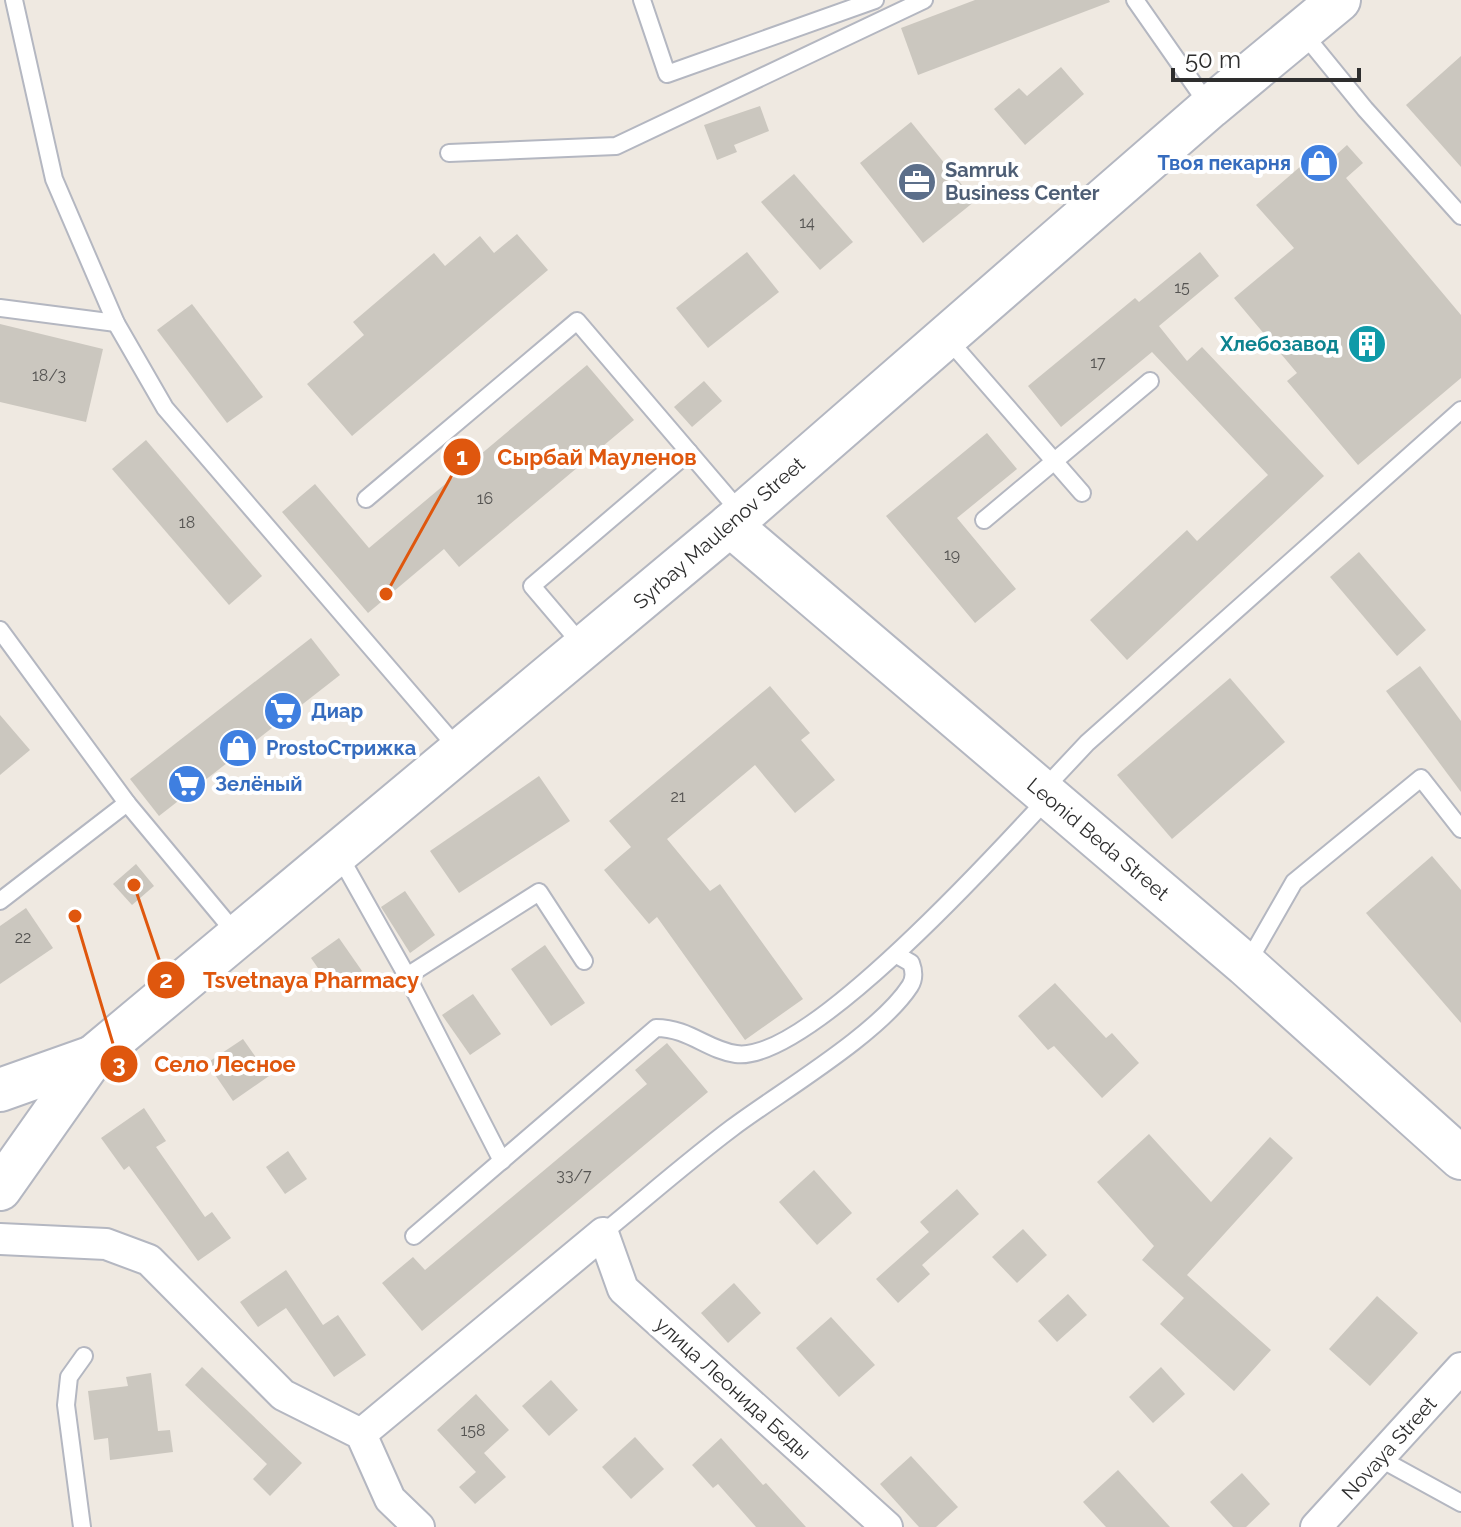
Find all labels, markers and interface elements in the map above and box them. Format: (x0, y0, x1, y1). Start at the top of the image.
scale bar (1173, 32, 1359, 82)
text: 50 m (1185, 45, 1241, 74)
shop icon: Твоя пекарня (1298, 142, 1340, 184)
place label: Твоя пекарня (1158, 151, 1291, 175)
place label: Samruk Business Center (945, 158, 1100, 205)
office icon: Samruk Business Center (896, 161, 938, 203)
house number: 14 (799, 213, 815, 232)
house number: 15 (1174, 278, 1190, 297)
building icon: Хлебозавод (1346, 323, 1388, 365)
place label: Хлебозавод (1219, 332, 1339, 356)
house number: 17 (1090, 353, 1106, 372)
house number: 18/3 (32, 366, 66, 385)
callout: Сырбай Мауленов (442, 434, 713, 480)
text: 1 (456, 442, 468, 471)
text: Сырбай Мауленов (497, 444, 697, 470)
street label: Syrbay Maulenov Street (628, 452, 810, 614)
house number: 16 (477, 489, 493, 508)
house number: 18 (179, 513, 195, 532)
house number: 19 (944, 545, 960, 564)
supermarket icon: Диар (262, 690, 304, 732)
place label: Диар (311, 699, 364, 723)
shop icon: ProstoСтрижка (217, 727, 259, 769)
place label: ProstoСтрижка (266, 736, 416, 760)
supermarket icon: Зелёный (166, 763, 208, 805)
place label: Зелёный (215, 772, 302, 796)
street label: Leonid Beda Street (1022, 773, 1174, 905)
house number: 21 (670, 787, 686, 806)
house number: 22 (15, 928, 31, 947)
callout: Tsvetnaya Pharmacy (146, 957, 435, 1003)
text: 2 (159, 965, 173, 994)
text: Tsvetnaya Pharmacy (203, 967, 419, 993)
callout: Село Лесное (99, 1041, 312, 1087)
text: 3 (112, 1049, 126, 1078)
text: Село Лесное (154, 1051, 296, 1077)
house number: 33/7 (556, 1166, 592, 1185)
street label: улица Леонида Беды (650, 1312, 816, 1464)
street label: Novaya Street (1337, 1392, 1442, 1504)
house number: 158 (460, 1421, 486, 1440)

